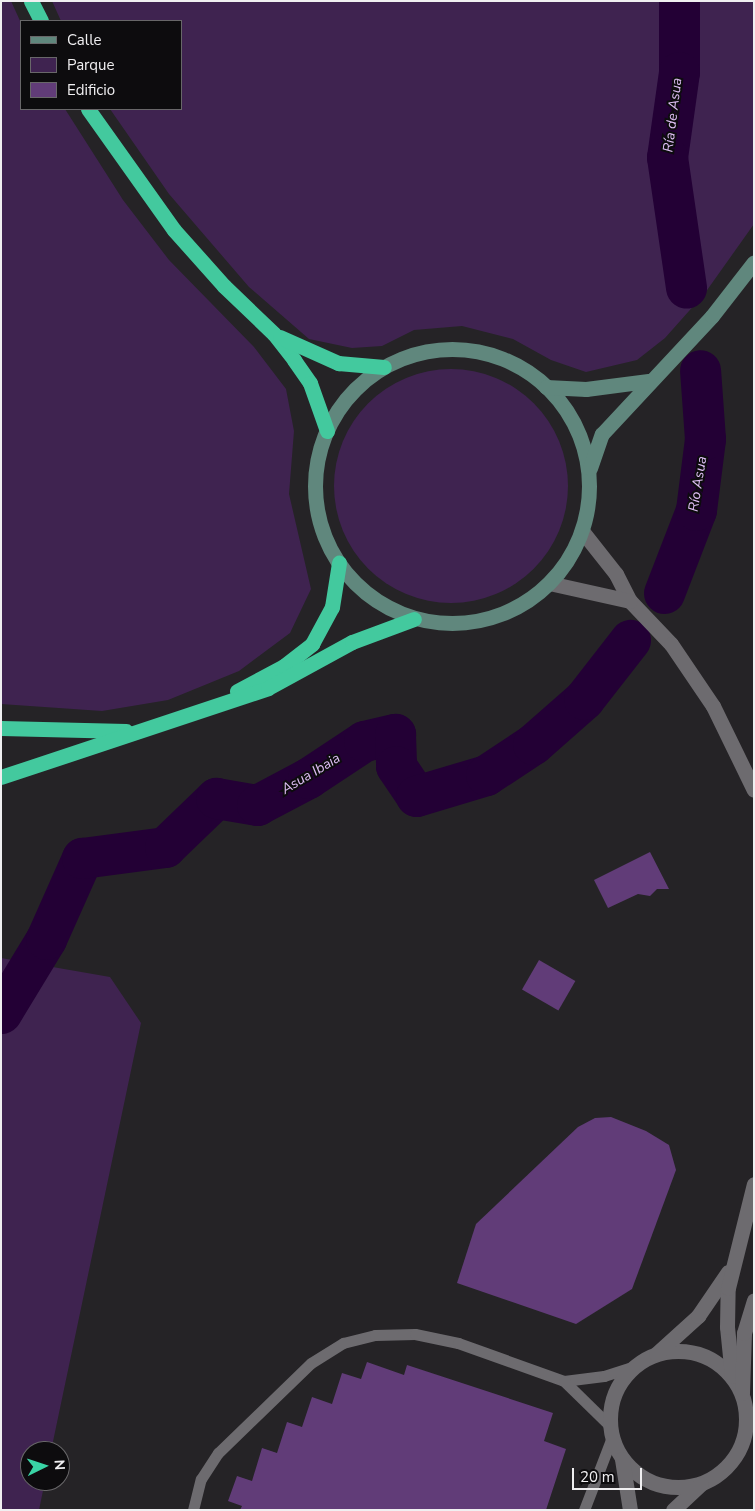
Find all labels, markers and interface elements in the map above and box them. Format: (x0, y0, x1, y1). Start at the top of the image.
legend (20, 20, 182, 110)
text: Calle (67, 30, 102, 50)
text: Parque (67, 55, 115, 75)
water label: Ría de Asua (660, 77, 686, 153)
text: Edificio (67, 80, 115, 100)
water label: Río Asua (685, 455, 711, 513)
water label: Asua Ibaia (279, 750, 343, 798)
north arrow (20, 1441, 70, 1491)
scale bar (575, 1458, 645, 1490)
text: N (50, 1459, 69, 1471)
text: 20 m (580, 1467, 615, 1487)

